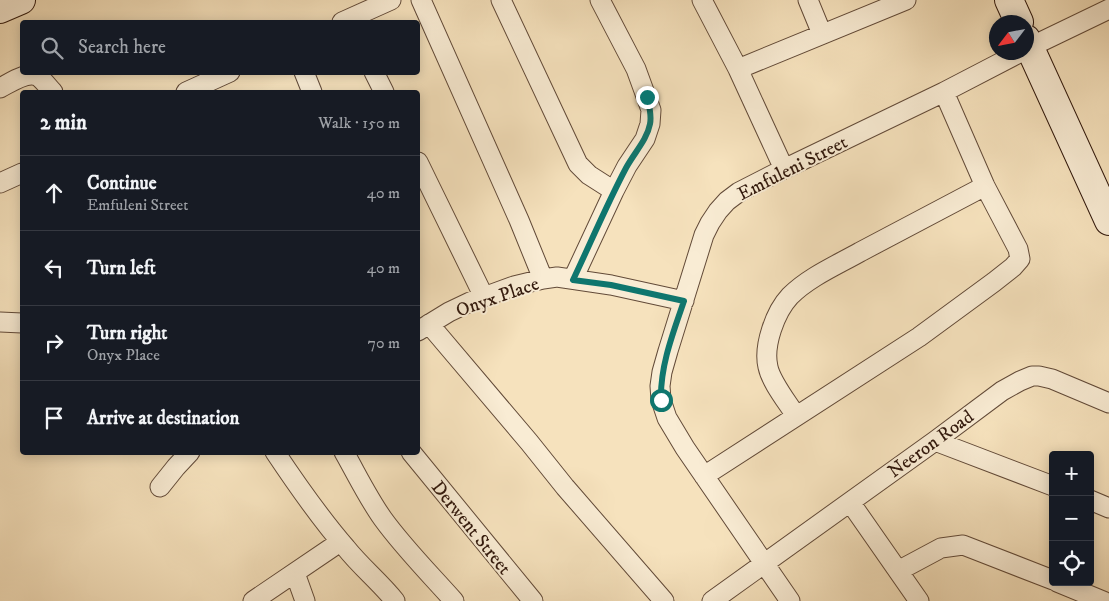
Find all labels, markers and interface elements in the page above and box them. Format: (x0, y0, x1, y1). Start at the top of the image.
north arrow (989, 15, 1034, 60)
search box (20, 20, 420, 75)
icon: search (38, 34, 66, 62)
text: Search here (78, 36, 166, 59)
route end (636, 86, 659, 109)
text: 2 min (40, 110, 87, 136)
text: Walk · 150 m (318, 113, 400, 133)
street label: Emfuleni Street (734, 131, 852, 206)
text: Continue (87, 172, 157, 195)
icon: ahead (40, 179, 68, 207)
text: 40 m (367, 183, 400, 203)
text: Emfuleni Street (87, 195, 188, 215)
icon: left (40, 254, 68, 282)
text: Turn left (87, 257, 156, 280)
text: 40 m (367, 258, 400, 278)
street label: Onyx Place (453, 272, 542, 322)
text: Turn right (87, 322, 167, 345)
icon: right (40, 329, 68, 357)
text: 70 m (368, 333, 400, 353)
text: Onyx Place (87, 345, 160, 365)
route start (650, 389, 673, 412)
icon: arrive (40, 404, 68, 432)
street label: Neeron Road (883, 405, 979, 483)
text: Arrive at destination (87, 407, 239, 430)
map controls (1049, 451, 1094, 586)
button: + (1049, 451, 1094, 496)
street label: Derwent Street (426, 476, 516, 580)
button: − (1049, 496, 1094, 541)
button: locate (1049, 541, 1094, 586)

